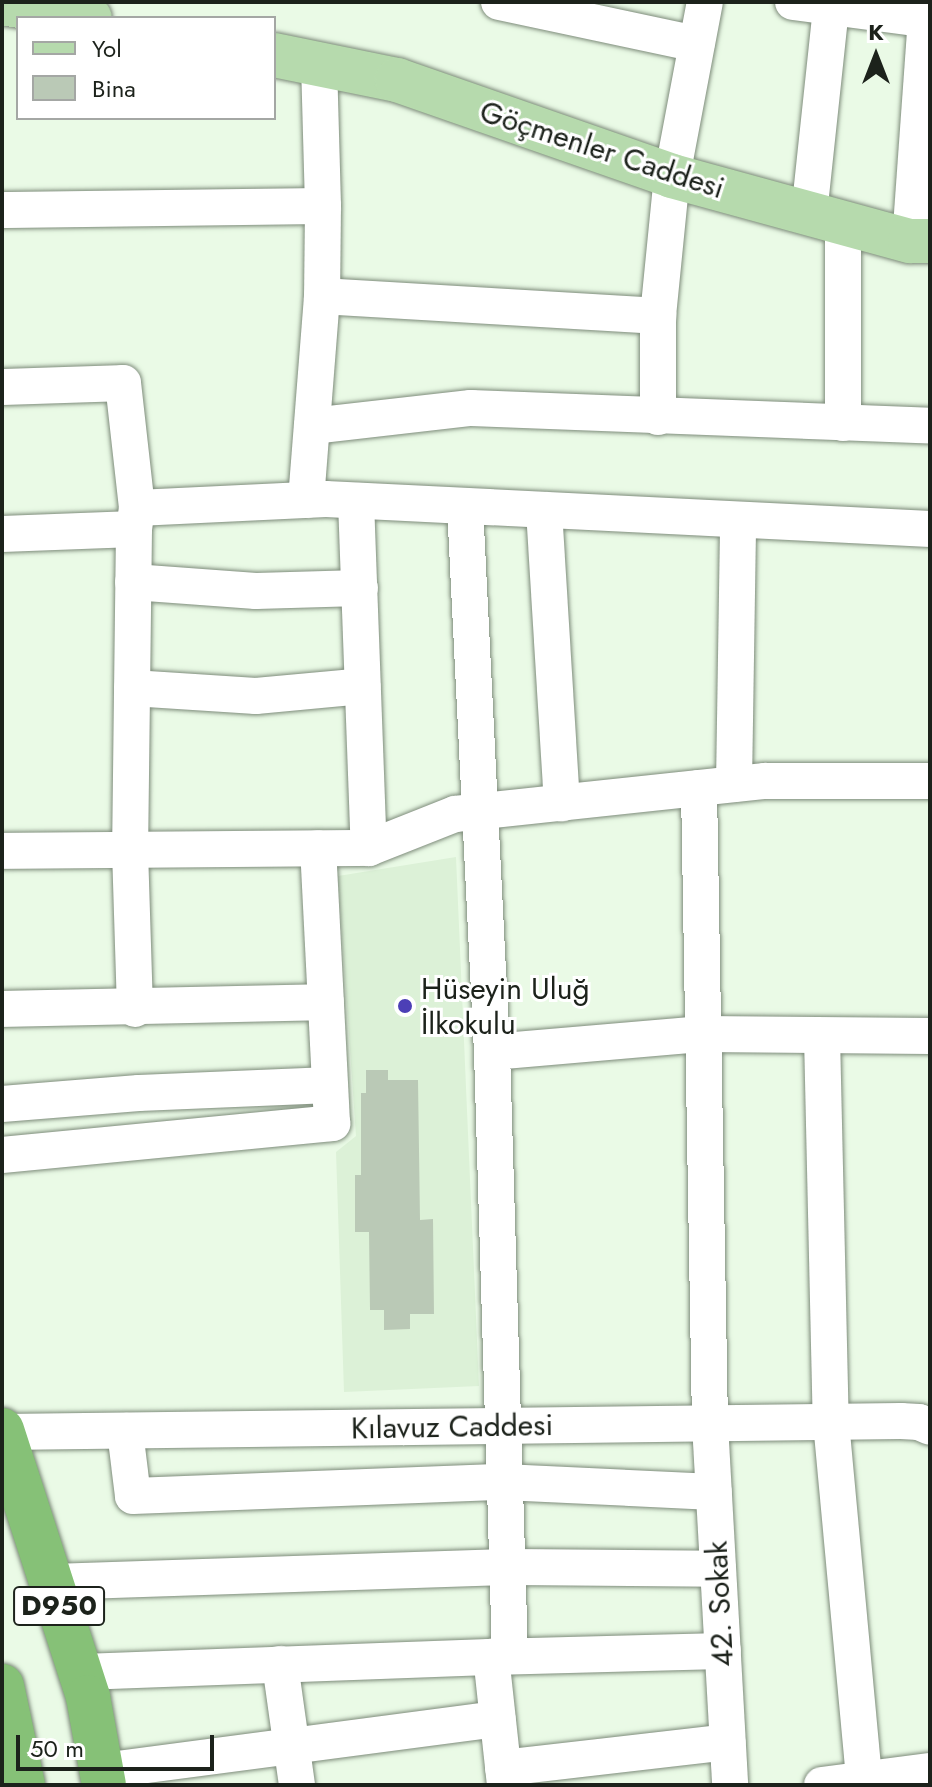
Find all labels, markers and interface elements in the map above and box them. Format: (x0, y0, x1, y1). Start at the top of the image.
legend (16, 16, 276, 120)
north arrow (836, 16, 916, 96)
text: K (868, 16, 884, 48)
text: Yol (92, 31, 122, 66)
text: Bina (92, 71, 136, 106)
street label: Göçmenler Caddesi (475, 94, 729, 206)
place label: Hüseyin Uluğ İlkokulu (421, 971, 590, 1042)
marker: Hüseyin Uluğ İlkokulu (396, 997, 414, 1015)
street label: Kılavuz Caddesi (351, 1407, 553, 1447)
street label: 42. Sokak (699, 1540, 741, 1668)
road number: D950 (13, 1582, 105, 1630)
scale bar (20, 1719, 218, 1769)
text: 50 m (30, 1731, 84, 1766)

